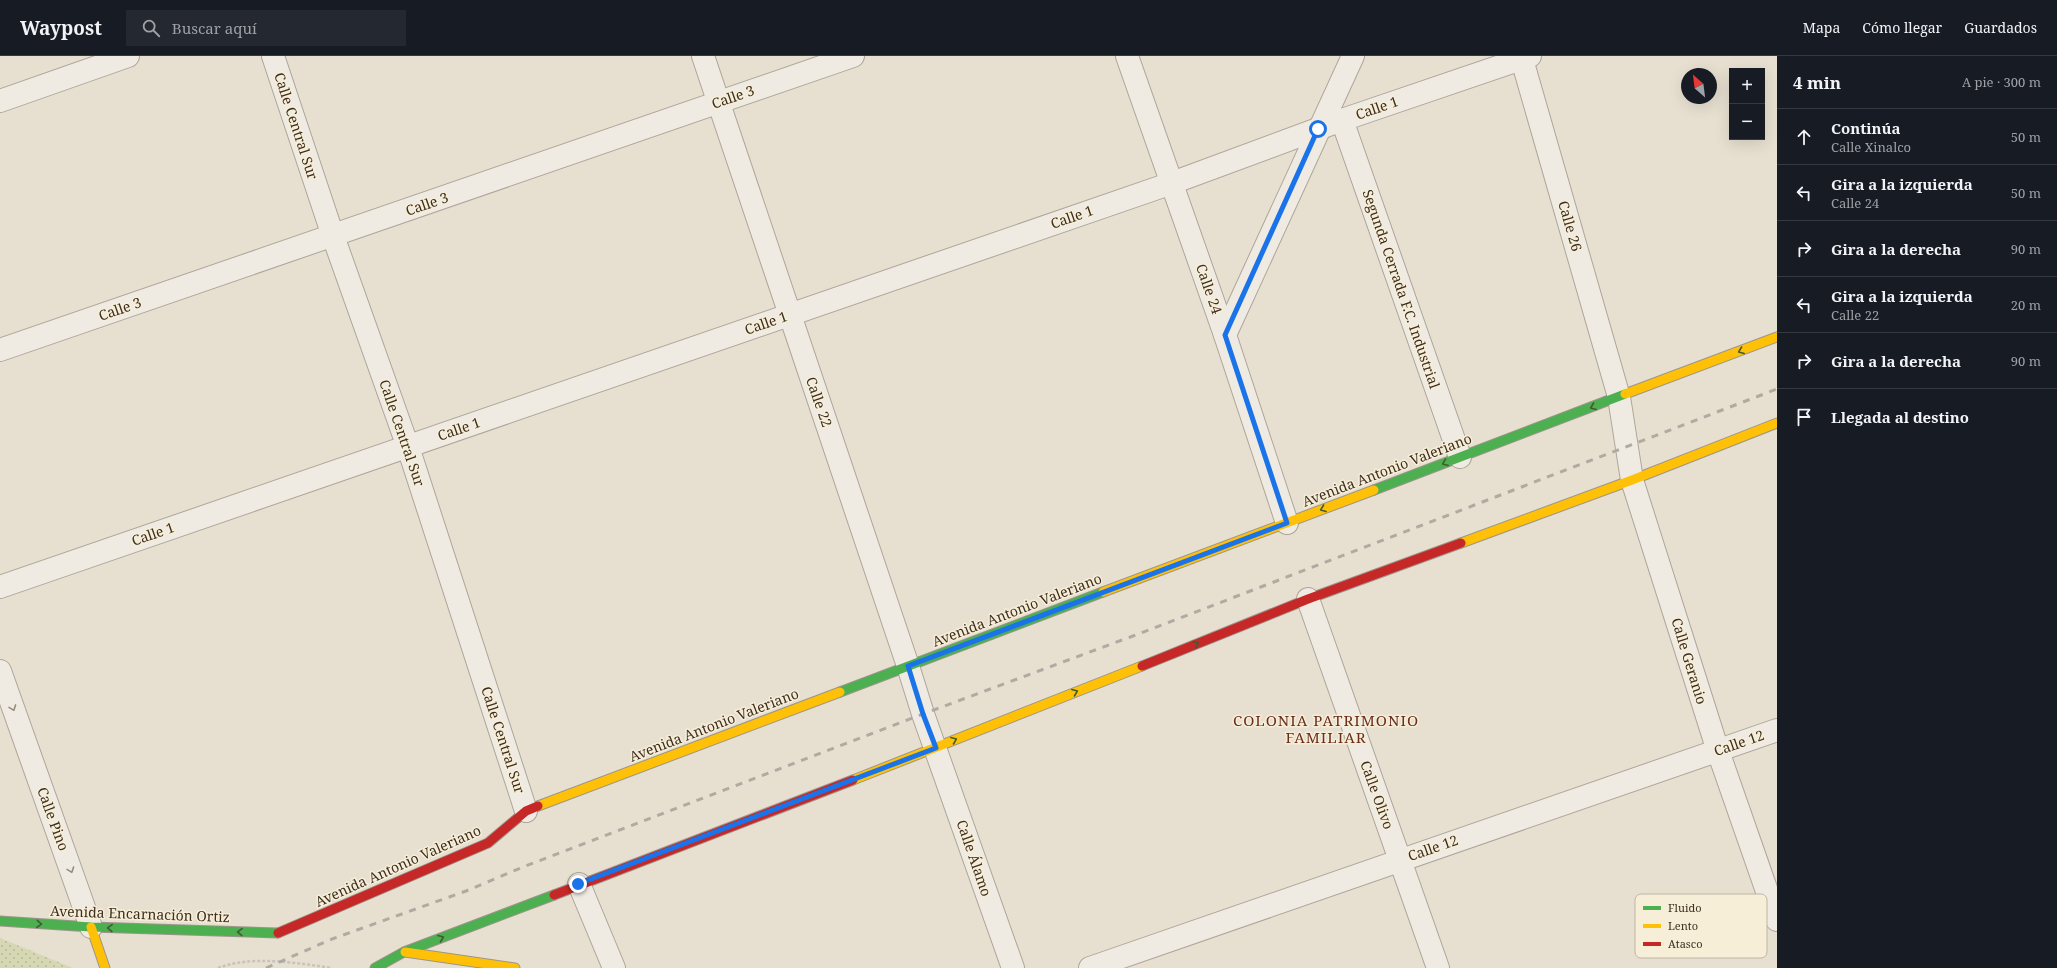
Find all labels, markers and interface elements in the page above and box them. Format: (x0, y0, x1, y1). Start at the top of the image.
search box (126, 10, 406, 46)
text: Waypost (20, 15, 102, 41)
icon: search (140, 17, 162, 39)
text: Buscar aquí (172, 18, 257, 38)
text: Mapa (1803, 18, 1840, 37)
text: Cómo llegar (1862, 18, 1942, 37)
text: Guardados (1964, 18, 2037, 37)
north arrow (1681, 68, 1717, 104)
map controls (1729, 68, 1765, 140)
button: + (1729, 68, 1765, 104)
street label: Calle Central Sur (270, 70, 323, 182)
text: 4 min (1793, 71, 1841, 94)
text: A pie · 300 m (1962, 73, 2041, 91)
street label: Calle 3 (709, 80, 757, 113)
street label: Calle 1 (1353, 91, 1401, 124)
button: − (1729, 104, 1765, 140)
text: Continúa (1831, 118, 1901, 138)
route start (1309, 120, 1327, 138)
icon: ahead (1793, 126, 1815, 148)
text: 50 m (2011, 128, 2041, 146)
text: Calle Xinalco (1831, 138, 1911, 156)
text: Gira a la izquierda (1831, 174, 1973, 194)
icon: left (1793, 182, 1815, 204)
text: 50 m (2011, 184, 2041, 202)
street label: Calle 3 (403, 187, 451, 220)
street label: Segunda Cerrada F.C. Industrial (1358, 187, 1445, 392)
text: Calle 24 (1831, 194, 1879, 212)
street label: Calle 26 (1554, 198, 1587, 254)
street label: Calle 1 (1048, 200, 1096, 233)
icon: right (1793, 238, 1815, 260)
text: Gira a la derecha (1831, 239, 1961, 259)
text: 90 m (2011, 240, 2041, 258)
street label: Calle 24 (1192, 261, 1227, 317)
text: Gira a la izquierda (1831, 286, 1973, 306)
street label: Calle 3 (96, 292, 144, 325)
icon: left (1793, 294, 1815, 316)
text: 20 m (2011, 296, 2041, 314)
street label: Calle 1 (742, 306, 790, 339)
text: Calle 22 (1831, 306, 1879, 324)
one-way arrow (1737, 346, 1744, 354)
icon: right (1793, 350, 1815, 372)
text: Gira a la derecha (1831, 351, 1961, 371)
text: 90 m (2011, 352, 2041, 370)
street label: Calle 22 (802, 374, 837, 429)
street label: Calle Central Sur (375, 377, 430, 489)
one-way arrow (1589, 402, 1596, 410)
icon: arrive (1793, 406, 1815, 428)
text: Llegada al destino (1831, 407, 1969, 427)
street label: Calle 1 (435, 412, 483, 445)
street label: Avenida Antonio Valeriano (1299, 428, 1474, 511)
one-way arrow (1442, 458, 1449, 466)
one-way arrow (1320, 504, 1327, 512)
street label: Calle 1 (129, 517, 177, 550)
street label: Avenida Antonio Valeriano (929, 568, 1104, 651)
street label: Calle Geranio (1667, 615, 1712, 706)
one-way arrow (1191, 641, 1199, 649)
street label: Avenida Antonio Valeriano (626, 683, 801, 766)
street label: Calle Central Sur (477, 684, 530, 796)
one-way arrow (1071, 689, 1078, 697)
one-way arrow (8, 704, 17, 711)
district label: COLONIA PATRIMONIO FAMILIAR (1233, 710, 1419, 747)
street label: Calle 12 (1711, 725, 1766, 760)
one-way arrow (951, 737, 958, 745)
street label: Calle Olivo (1356, 758, 1399, 832)
street label: Calle Pino (33, 784, 74, 853)
street label: Calle Álamo (953, 817, 996, 899)
street label: Avenida Antonio Valeriano (312, 820, 484, 911)
street label: Calle 12 (1405, 830, 1460, 865)
one-way arrow (66, 866, 74, 873)
route end (569, 875, 587, 893)
legend (1635, 894, 1767, 958)
text: Fluido (1668, 900, 1702, 915)
street label: Avenida Encarnación Ortiz (50, 901, 230, 926)
text: Lento (1668, 918, 1698, 933)
one-way arrow (36, 919, 42, 928)
one-way arrow (107, 924, 113, 932)
one-way arrow (237, 928, 243, 936)
one-way arrow (437, 934, 444, 942)
text: Atasco (1668, 936, 1703, 951)

